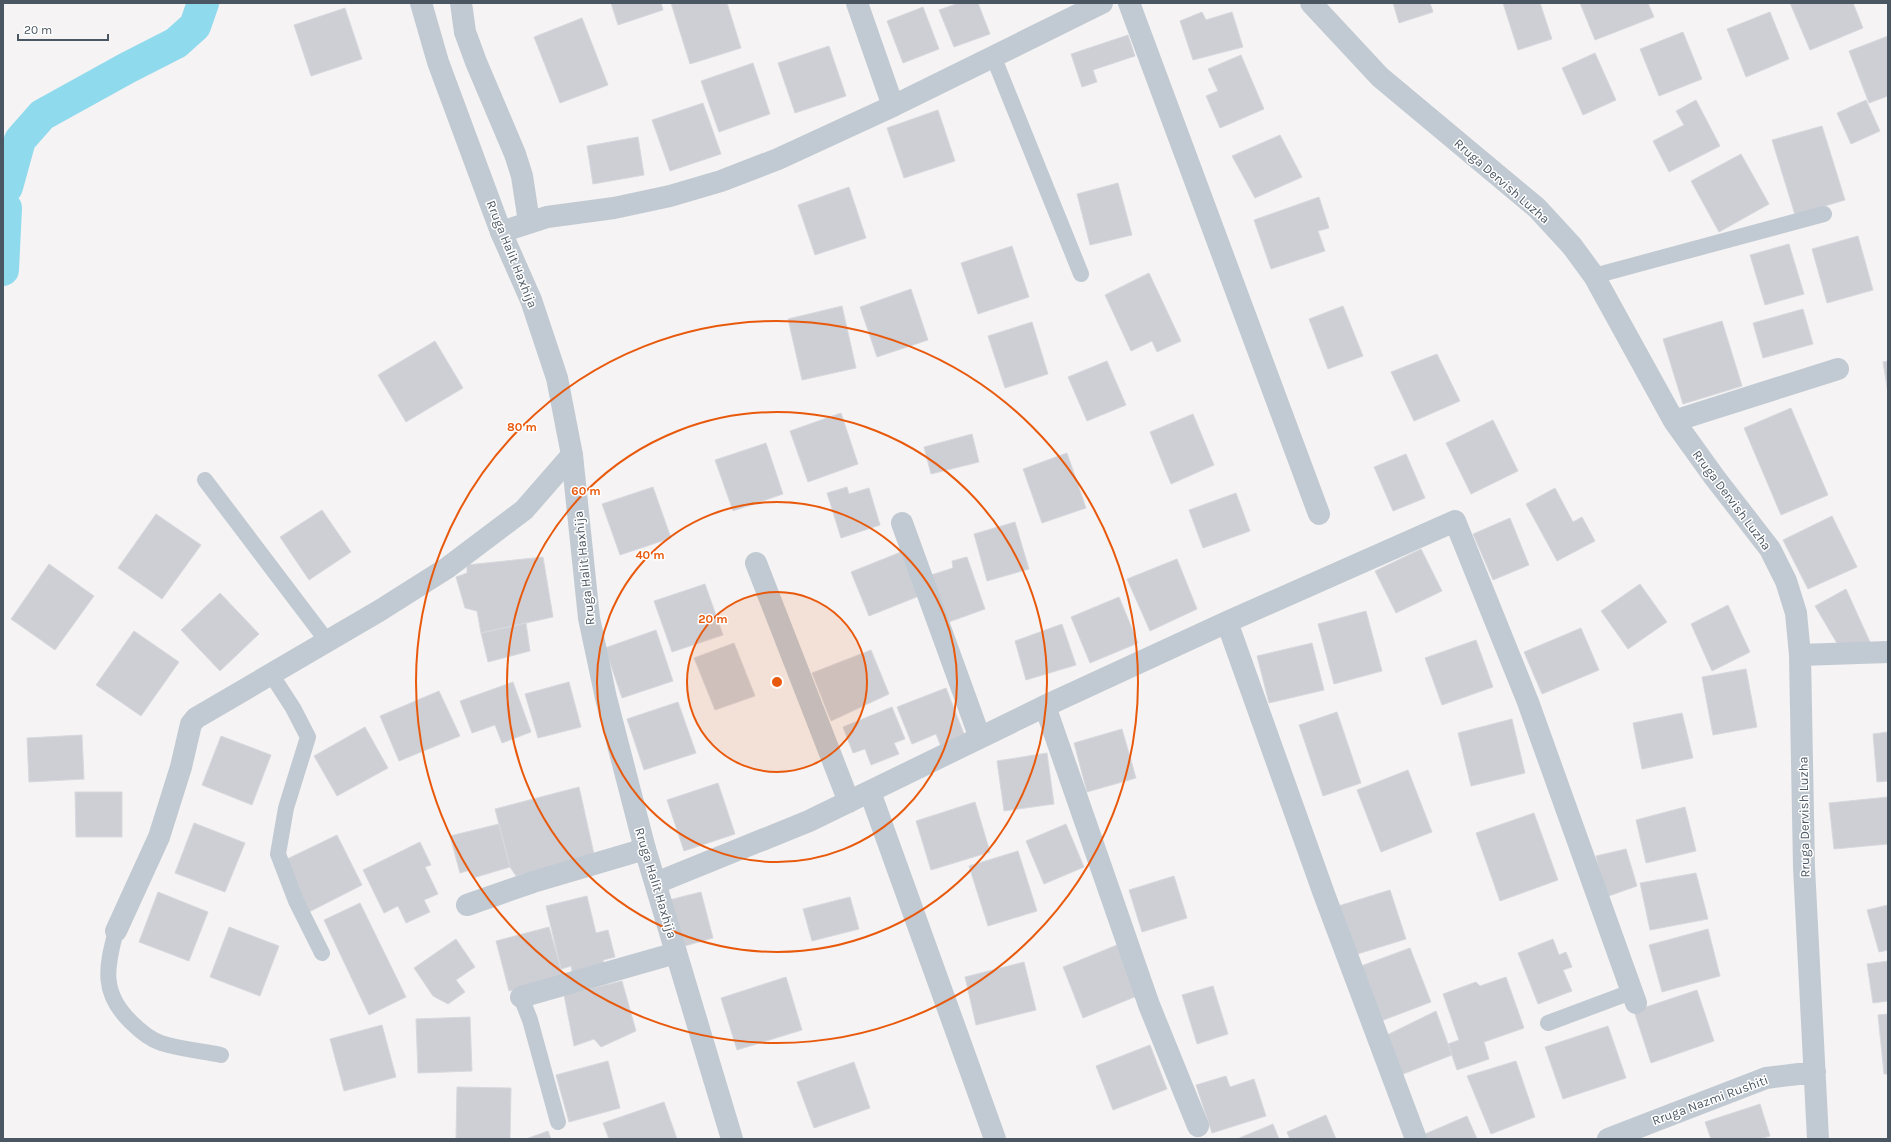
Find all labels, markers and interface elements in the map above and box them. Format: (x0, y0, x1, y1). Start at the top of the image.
scale bar (18, 16, 108, 42)
text: 20 m (24, 23, 52, 37)
street label: Rruga Dervish Luzha (1451, 136, 1553, 226)
street label: Rruga Halit Haxhija (484, 198, 540, 310)
text: 80 m (507, 420, 537, 434)
street label: Rruga Dervish Luzha (1689, 447, 1775, 553)
text: 60 m (571, 484, 601, 498)
street label: Rruga Halit Haxhija (571, 510, 597, 626)
text: 40 m (635, 548, 665, 562)
text: 20 m (698, 612, 728, 626)
centre of rings (770, 675, 784, 689)
street label: Rruga Dervish Luzha (1795, 756, 1813, 878)
street label: Rruga Halit Haxhija (632, 826, 680, 940)
street label: Rruga Nazmi Rushiti (1650, 1072, 1770, 1128)

